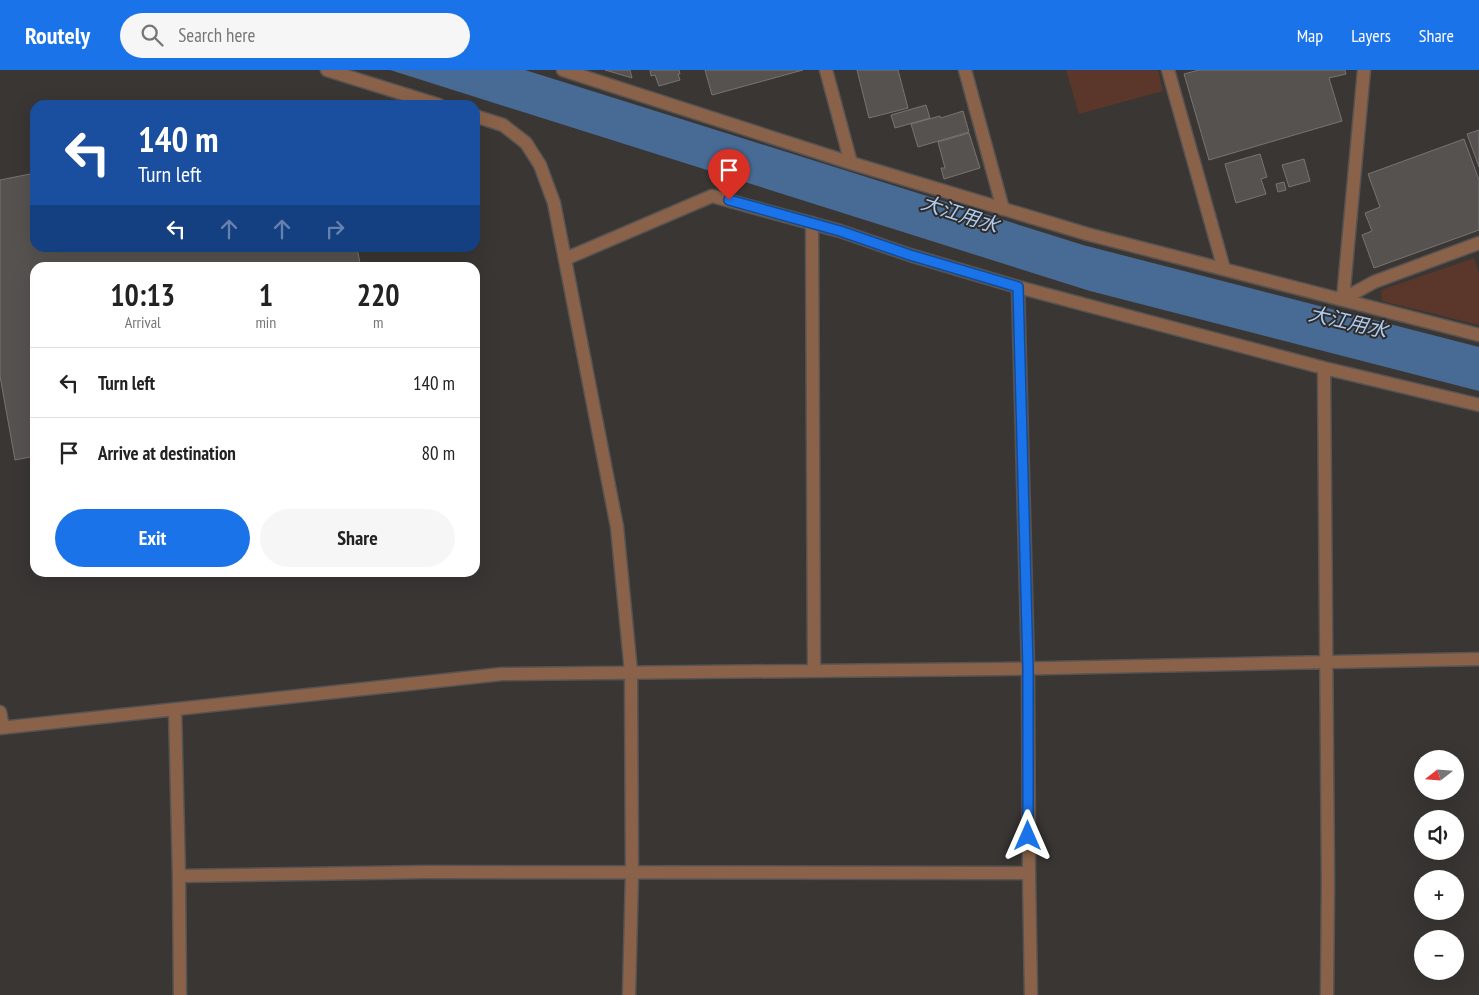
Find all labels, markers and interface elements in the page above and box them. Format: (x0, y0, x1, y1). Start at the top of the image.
search box (120, 13, 470, 58)
text: Routely (25, 20, 90, 51)
icon: search (138, 21, 166, 49)
text: Search here (178, 23, 255, 47)
text: Map (1297, 24, 1323, 47)
text: Layers (1351, 24, 1391, 47)
text: Share (1419, 24, 1454, 47)
text: 140 m (138, 116, 219, 162)
icon: left (55, 120, 120, 185)
pin (708, 149, 750, 200)
icon: arrive (715, 156, 743, 184)
text: Turn left (138, 160, 202, 188)
water label: 大江用水 (918, 189, 1004, 239)
icon: left (162, 215, 190, 243)
icon: ahead (215, 215, 243, 243)
icon: ahead (268, 215, 296, 243)
icon: right (321, 215, 349, 243)
text: 10:13 (110, 275, 175, 314)
text: 1 (259, 275, 273, 314)
text: 220 (357, 275, 400, 314)
water label: 大江用水 (1306, 300, 1392, 344)
text: Arrival (125, 312, 161, 332)
text: min (255, 312, 276, 332)
text: m (373, 312, 383, 332)
icon: left (55, 369, 83, 397)
text: Turn left (98, 371, 155, 395)
text: 140 m (413, 371, 455, 395)
icon: arrive (55, 439, 83, 467)
text: Arrive at destination (98, 441, 236, 465)
text: 80 m (422, 441, 455, 465)
button: Exit (55, 509, 250, 567)
button: Share (260, 509, 455, 567)
north arrow (1414, 750, 1464, 800)
map controls (1414, 750, 1464, 980)
position arrow (1001, 809, 1053, 861)
button: sound (1414, 810, 1464, 860)
button: + (1414, 870, 1464, 920)
button: − (1414, 930, 1464, 980)

